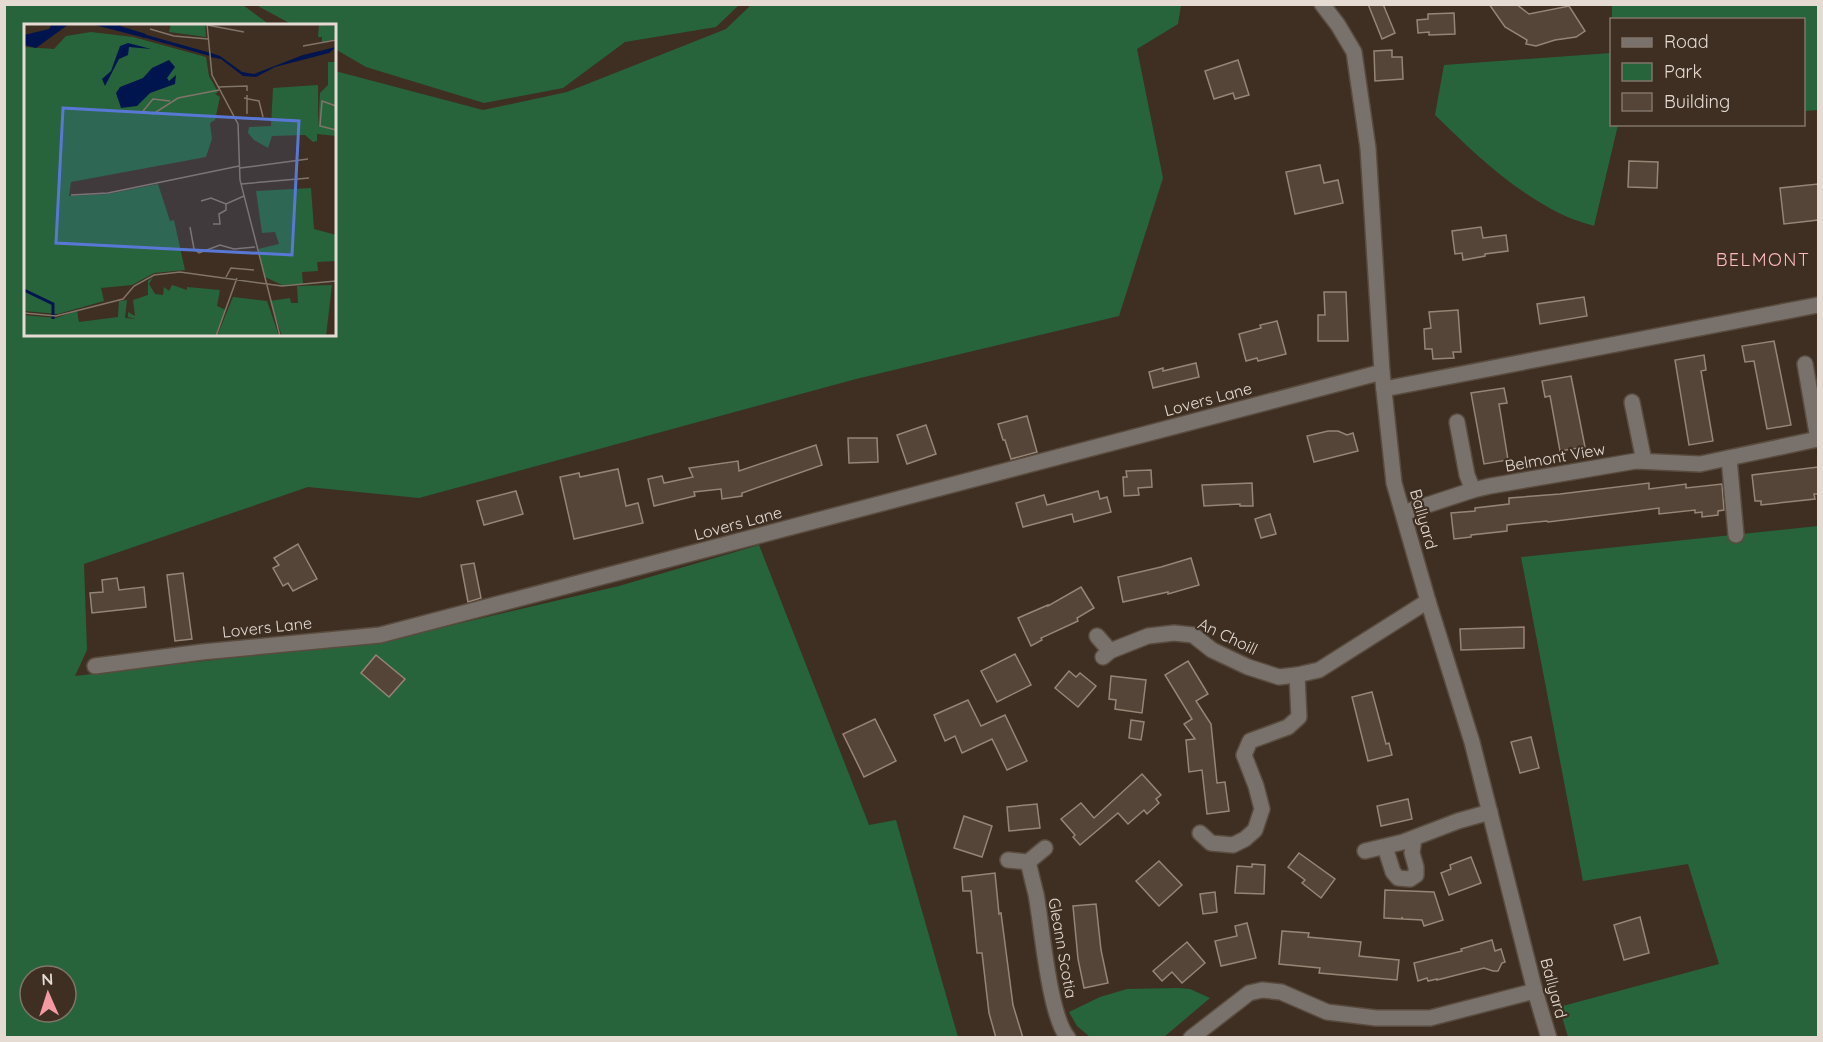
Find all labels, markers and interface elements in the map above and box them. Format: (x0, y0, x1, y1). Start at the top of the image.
legend (1610, 18, 1805, 126)
inset map (24, 24, 336, 336)
text: Road (1664, 30, 1709, 53)
text: Park (1664, 60, 1702, 83)
text: Building (1664, 90, 1730, 113)
district label: BELMONT (1716, 248, 1810, 271)
street label: Lovers Lane (1162, 378, 1254, 420)
street label: Belmont View (1503, 438, 1607, 476)
street label: Ballyard (1406, 487, 1442, 551)
street label: Lovers Lane (692, 502, 784, 544)
street label: Lovers Lane (221, 612, 313, 642)
street label: An Choill (1195, 613, 1261, 659)
street label: Gleann Scotia (1044, 896, 1082, 1000)
street label: Ballyard (1536, 956, 1572, 1020)
north arrow (18, 964, 78, 1024)
text: N (41, 969, 54, 989)

